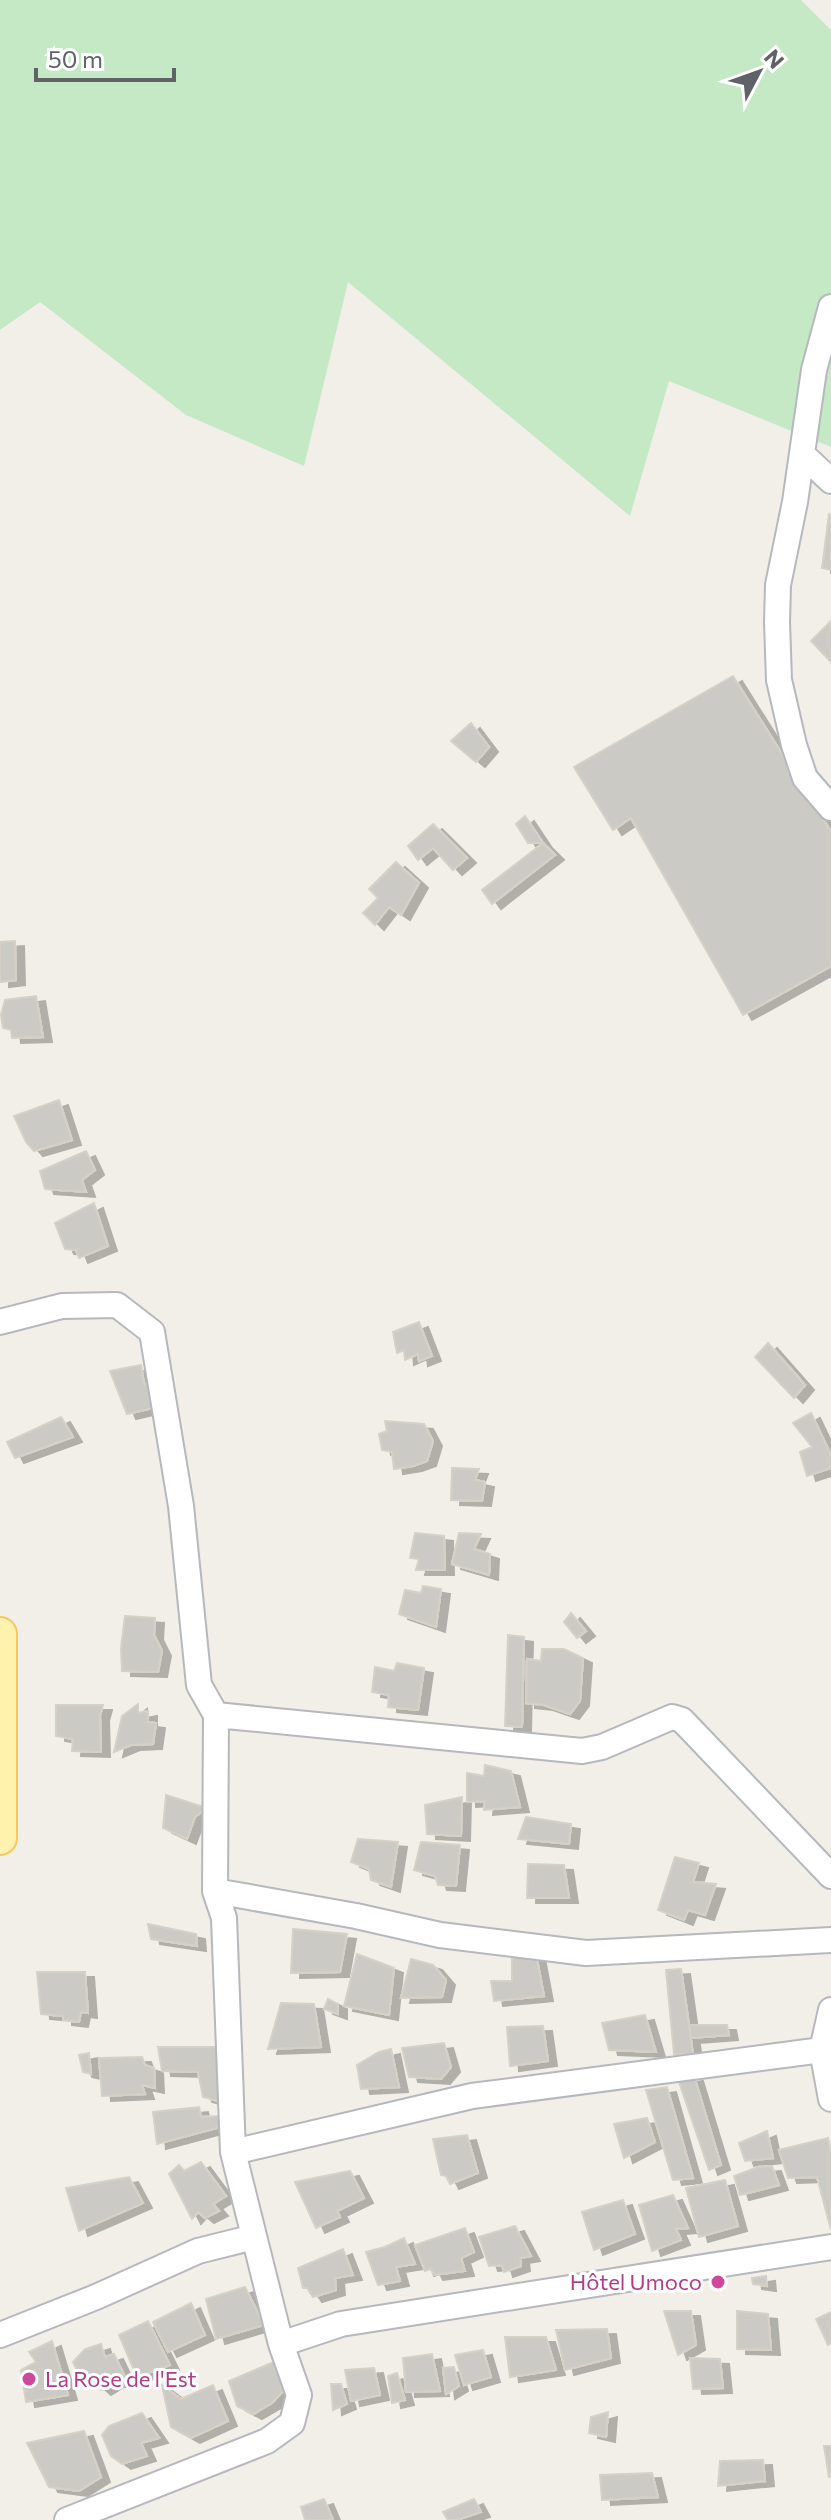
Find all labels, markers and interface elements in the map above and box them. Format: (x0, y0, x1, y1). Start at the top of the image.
scale bar (36, 32, 174, 82)
north arrow (719, 32, 799, 112)
text: N (759, 43, 790, 74)
text: 50 m (48, 44, 103, 73)
place label: Hôtel Umoco (570, 2268, 702, 2295)
marker: Hôtel Umoco (709, 2273, 727, 2291)
place label: La Rose de l'Est (45, 2365, 197, 2392)
marker: La Rose de l'Est (20, 2370, 38, 2388)

